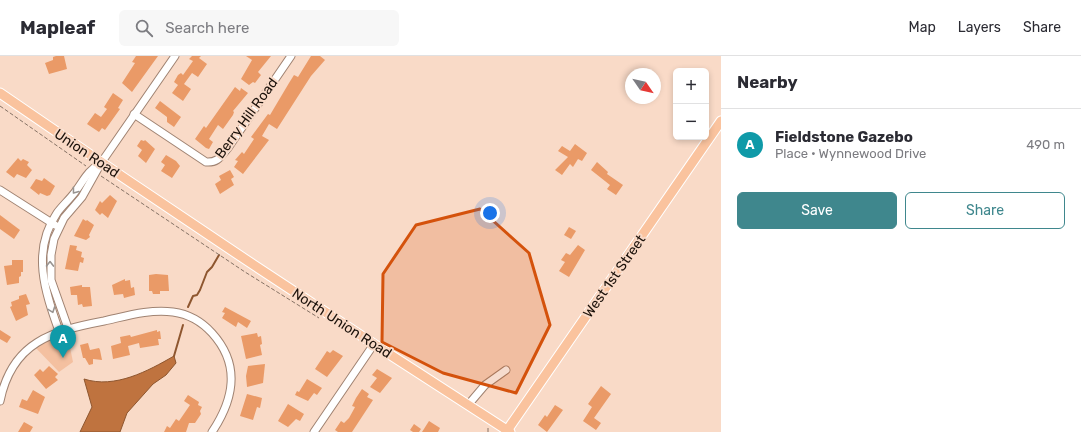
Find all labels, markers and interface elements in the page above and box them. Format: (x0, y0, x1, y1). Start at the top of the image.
search box (119, 10, 399, 46)
text: Mapleaf (20, 16, 95, 39)
icon: search (133, 17, 155, 39)
text: Search here (165, 19, 249, 37)
text: Map (909, 19, 936, 36)
text: Layers (958, 19, 1001, 36)
text: Share (1023, 19, 1061, 36)
north arrow (625, 68, 661, 104)
map controls (673, 68, 709, 140)
button: + (673, 68, 709, 104)
text: Nearby (737, 72, 798, 92)
street label: Berry Hill Road (211, 75, 281, 162)
button: − (673, 104, 709, 140)
street label: Union Road (51, 125, 122, 181)
text: Fieldstone Gazebo (775, 128, 913, 146)
text: A (745, 137, 755, 152)
text: 490 m (1026, 137, 1065, 152)
text: Place · Wynnewood Drive (775, 146, 926, 161)
one-way arrow (72, 187, 80, 194)
button: Save (737, 192, 897, 229)
button: Share (905, 192, 1065, 229)
your location (480, 203, 500, 223)
street label: West 1st Street (580, 231, 650, 321)
one-way arrow (46, 261, 54, 267)
street label: North Union Road (289, 285, 395, 362)
one-way arrow (47, 307, 55, 314)
pin: A (50, 325, 76, 358)

